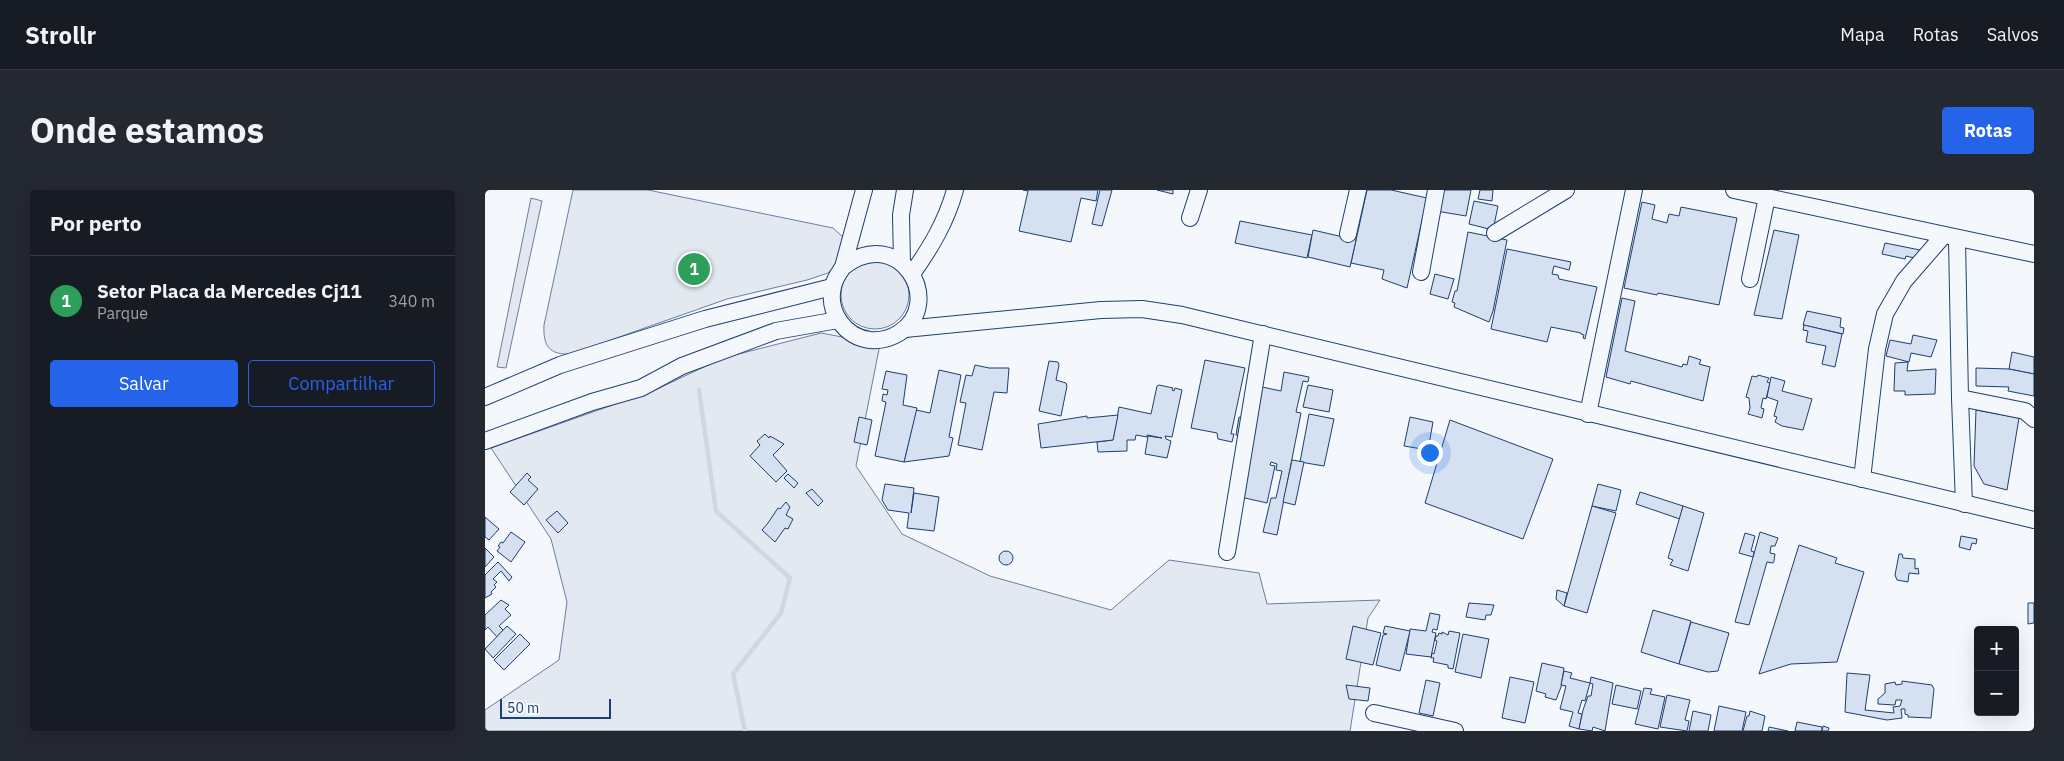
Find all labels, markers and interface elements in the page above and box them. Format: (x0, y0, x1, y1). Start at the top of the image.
text: Strollr (25, 19, 96, 51)
text: Mapa (1840, 23, 1885, 46)
text: Rotas (1913, 23, 1959, 46)
text: Salvos (1987, 23, 2039, 46)
text: Onde estamos (30, 107, 264, 153)
button: Rotas (1942, 107, 2034, 154)
text: Por perto (50, 209, 142, 237)
pin: 1 (678, 250, 710, 288)
text: Setor Placa da Mercedes Cj11 (97, 279, 362, 303)
text: 1 (61, 291, 71, 311)
text: 340 m (388, 291, 435, 311)
text: Parque (97, 303, 148, 323)
button: Salvar (50, 360, 238, 407)
button: Compartilhar (248, 360, 435, 407)
your location (1417, 440, 1443, 466)
map controls (1974, 626, 2019, 716)
button: + (1974, 626, 2019, 671)
button: − (1974, 671, 2019, 716)
scale bar (500, 696, 611, 719)
text: 50 m (507, 699, 539, 717)

